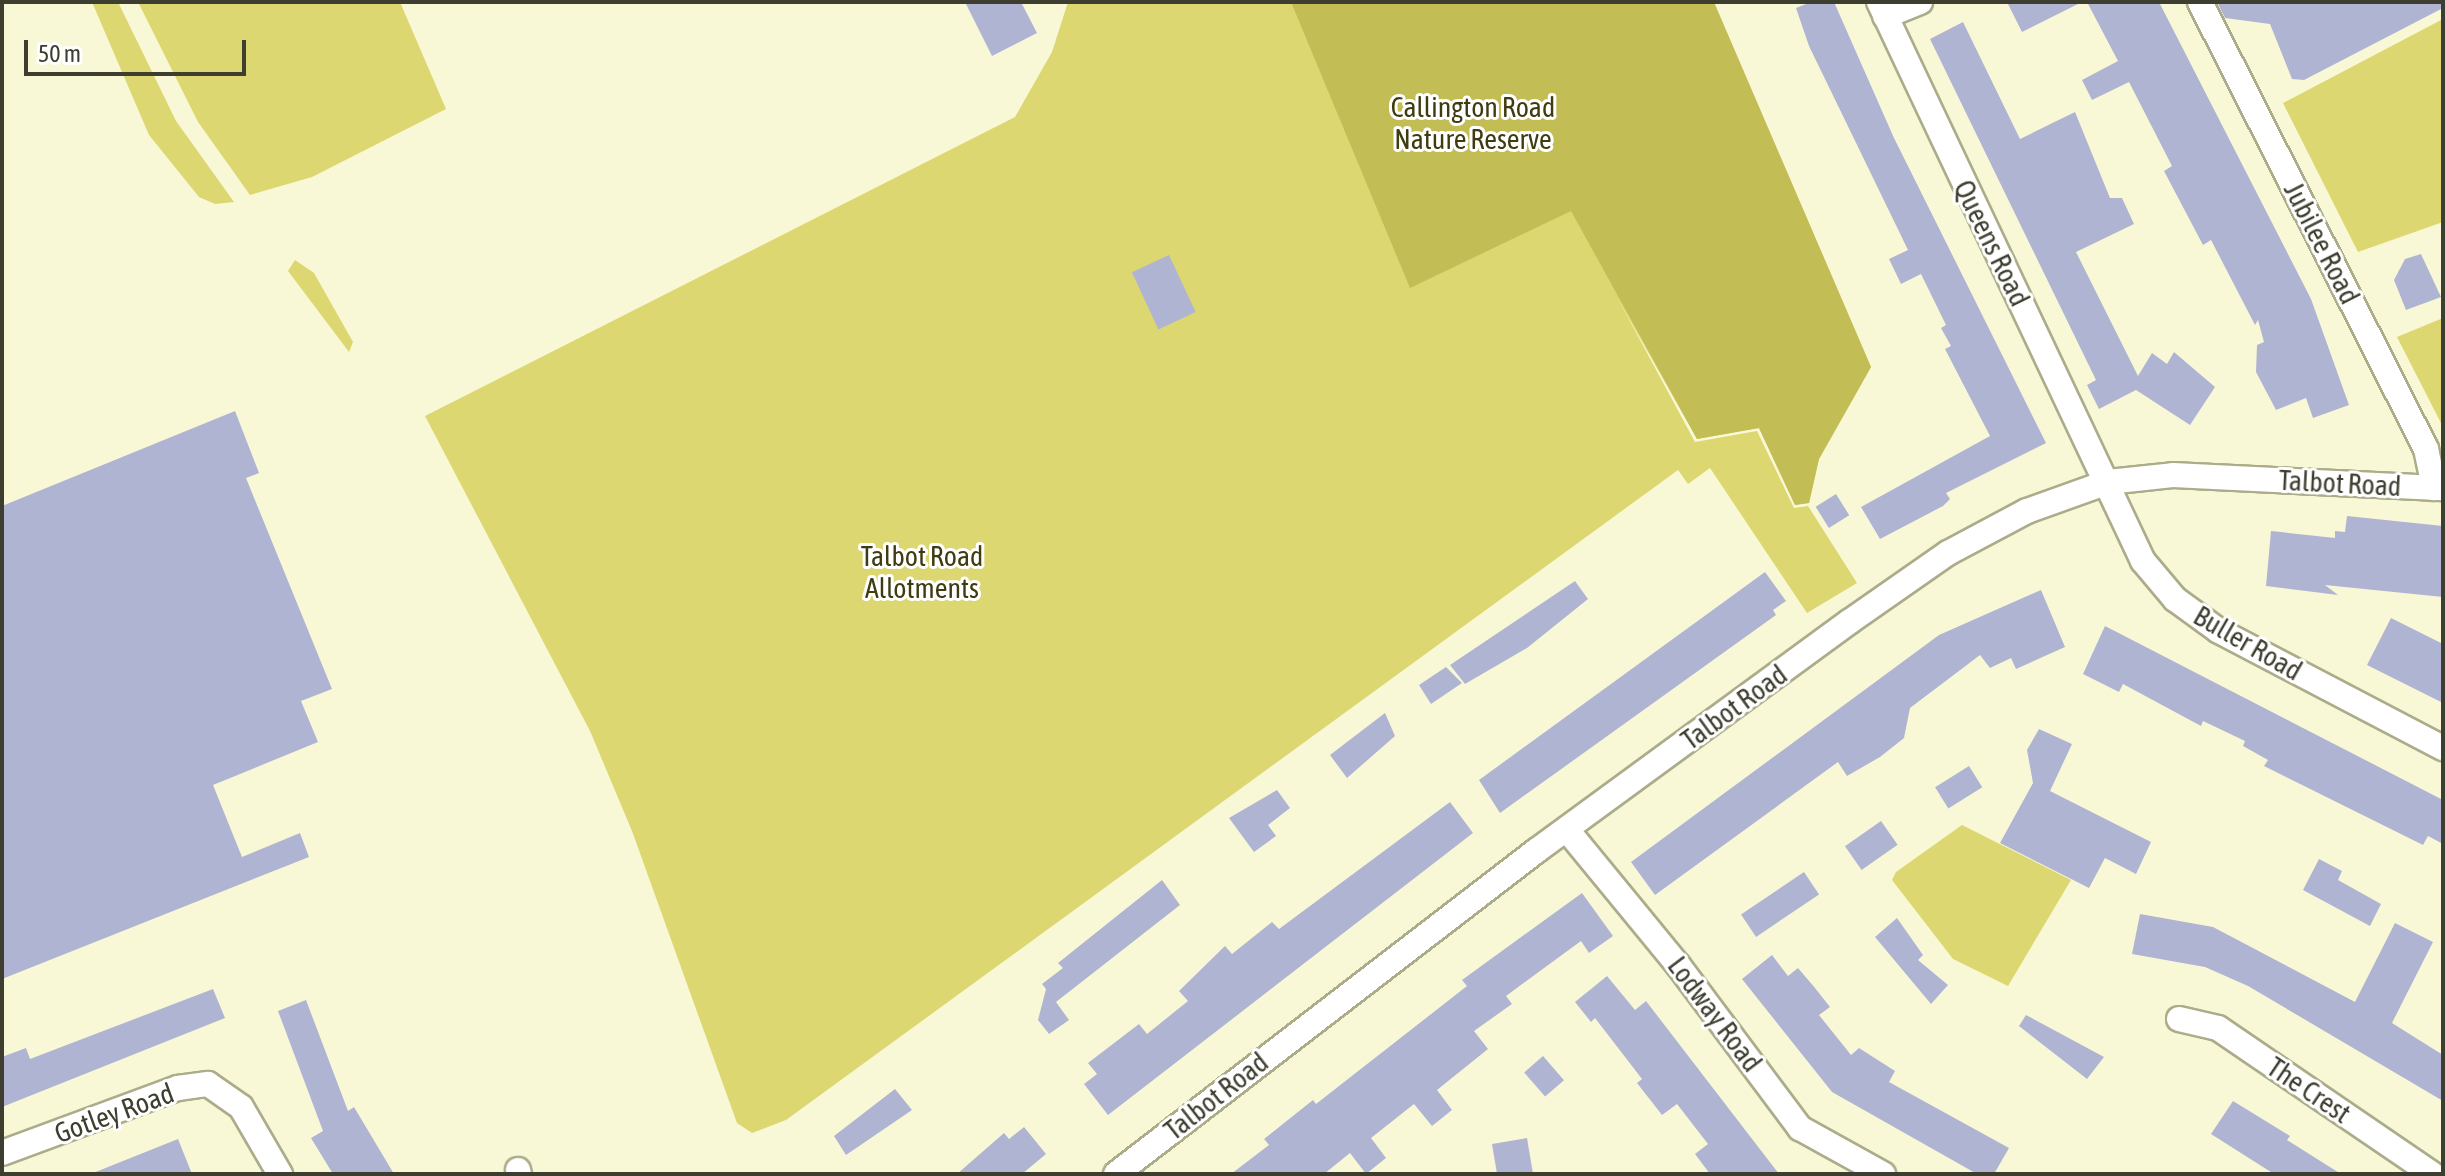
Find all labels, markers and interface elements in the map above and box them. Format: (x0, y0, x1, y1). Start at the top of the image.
scale bar (28, 24, 250, 74)
text: 50 m (38, 40, 81, 67)
park label: Callington Road Nature Reserve (1391, 90, 1555, 156)
street label: Queens Road (1947, 175, 2037, 311)
street label: Jubilee Road (2277, 177, 2367, 309)
street label: Talbot Road (2278, 463, 2402, 503)
park label: Talbot Road Allotments (861, 539, 983, 605)
street label: Buller Road (2188, 599, 2308, 687)
street label: Talbot Road (1675, 657, 1793, 757)
street label: Lodway Road (1661, 950, 1769, 1078)
street label: Talbot Road (1157, 1045, 1275, 1147)
street label: The Crest (2261, 1050, 2357, 1130)
street label: Gotley Road (50, 1076, 178, 1150)

